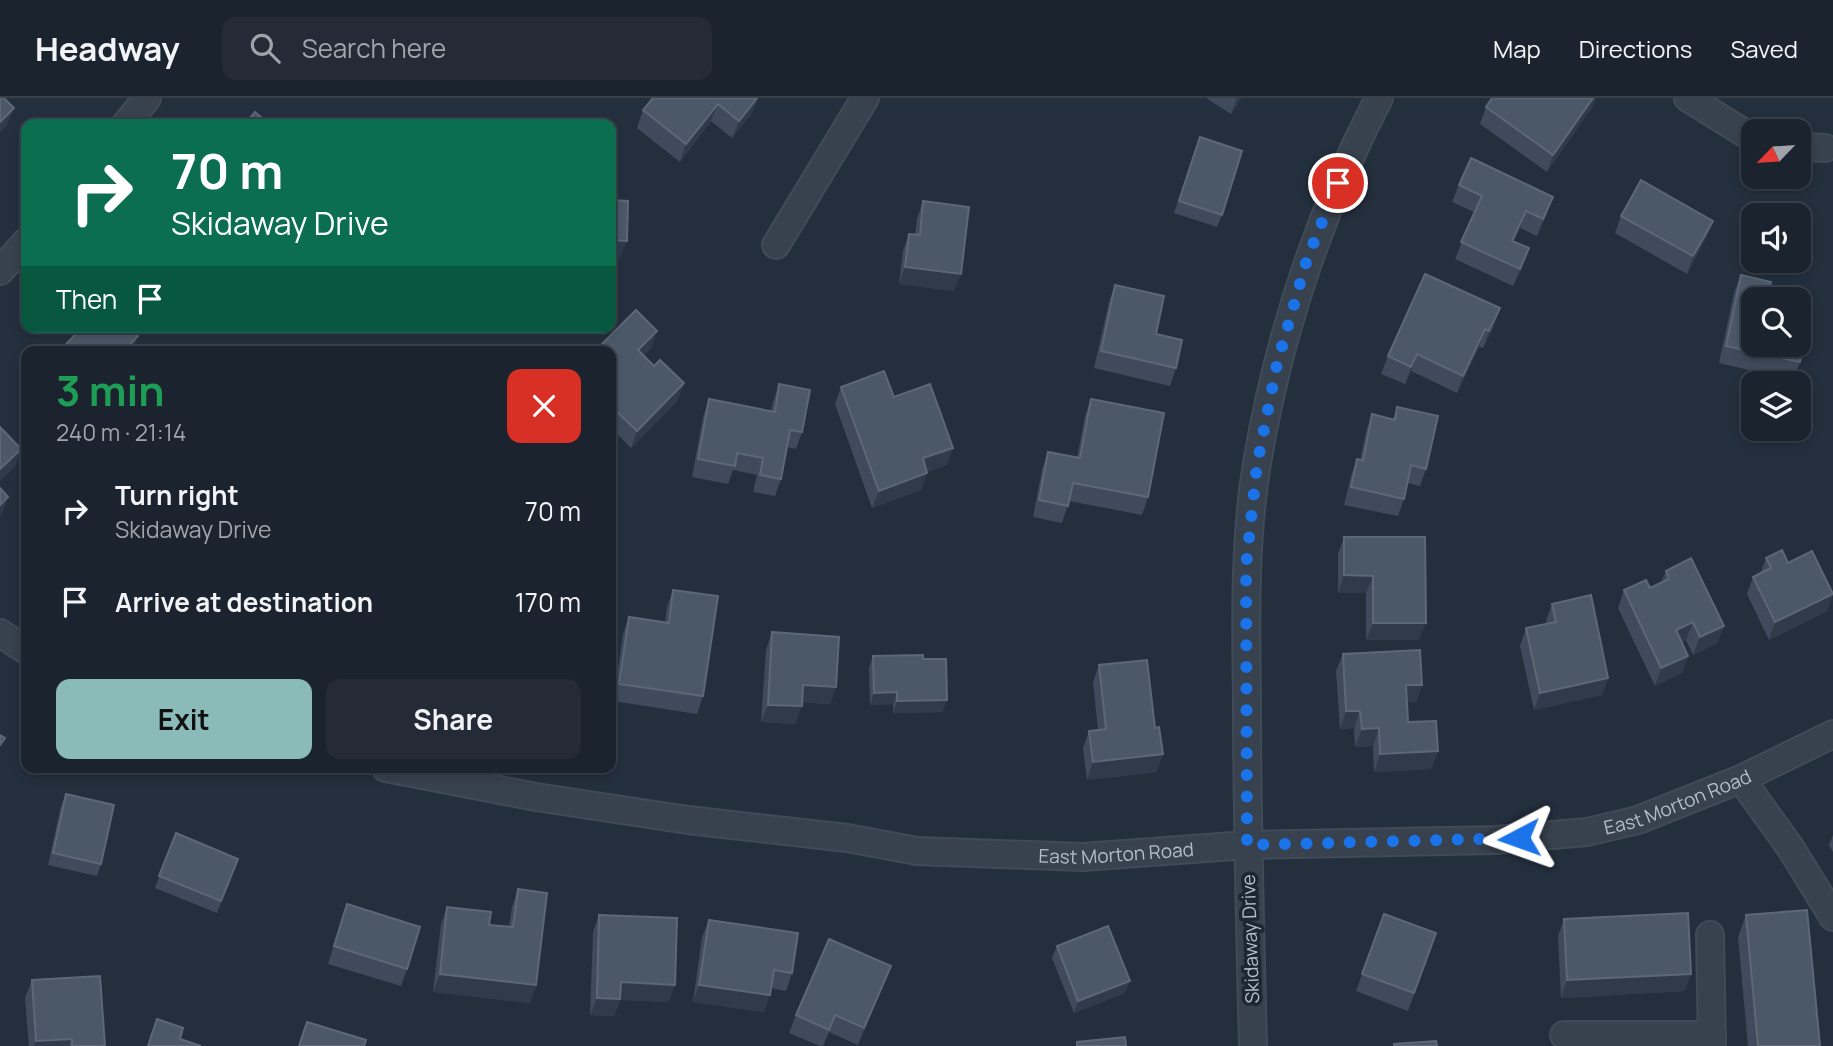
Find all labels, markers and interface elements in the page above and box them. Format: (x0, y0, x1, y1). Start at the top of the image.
search box (222, 17, 712, 80)
text: Headway (35, 26, 180, 71)
icon: search (246, 29, 284, 67)
text: Search here (302, 30, 446, 66)
text: Map (1493, 32, 1541, 65)
text: Directions (1579, 32, 1692, 65)
text: Saved (1730, 32, 1798, 65)
north arrow (1741, 119, 1811, 189)
map controls (1741, 119, 1811, 441)
text: 70 m (171, 137, 283, 204)
icon: right (56, 147, 147, 238)
pin (1308, 153, 1368, 213)
icon: arrive (1319, 164, 1357, 202)
text: Skidaway Drive (171, 201, 389, 245)
button: sound (1741, 203, 1811, 273)
icon: arrive (131, 280, 169, 318)
text: Then (56, 281, 117, 317)
button: search (1741, 287, 1811, 357)
text: 3 min (56, 361, 165, 419)
button: close (507, 369, 581, 443)
button: layers (1741, 371, 1811, 441)
text: 240 m · 21:14 (56, 416, 186, 448)
text: Turn right (115, 477, 239, 513)
icon: right (56, 492, 94, 530)
text: 70 m (525, 493, 581, 529)
text: Skidaway Drive (115, 513, 271, 545)
icon: arrive (56, 583, 94, 621)
text: Arrive at destination (115, 584, 373, 620)
text: 170 m (515, 584, 581, 620)
button: Exit (56, 679, 312, 759)
button: Share (326, 679, 581, 759)
street label: East Morton Road (1601, 763, 1756, 841)
position arrow (1482, 801, 1556, 875)
street label: East Morton Road (1038, 836, 1195, 870)
street label: Skidaway Drive (1235, 874, 1265, 1004)

